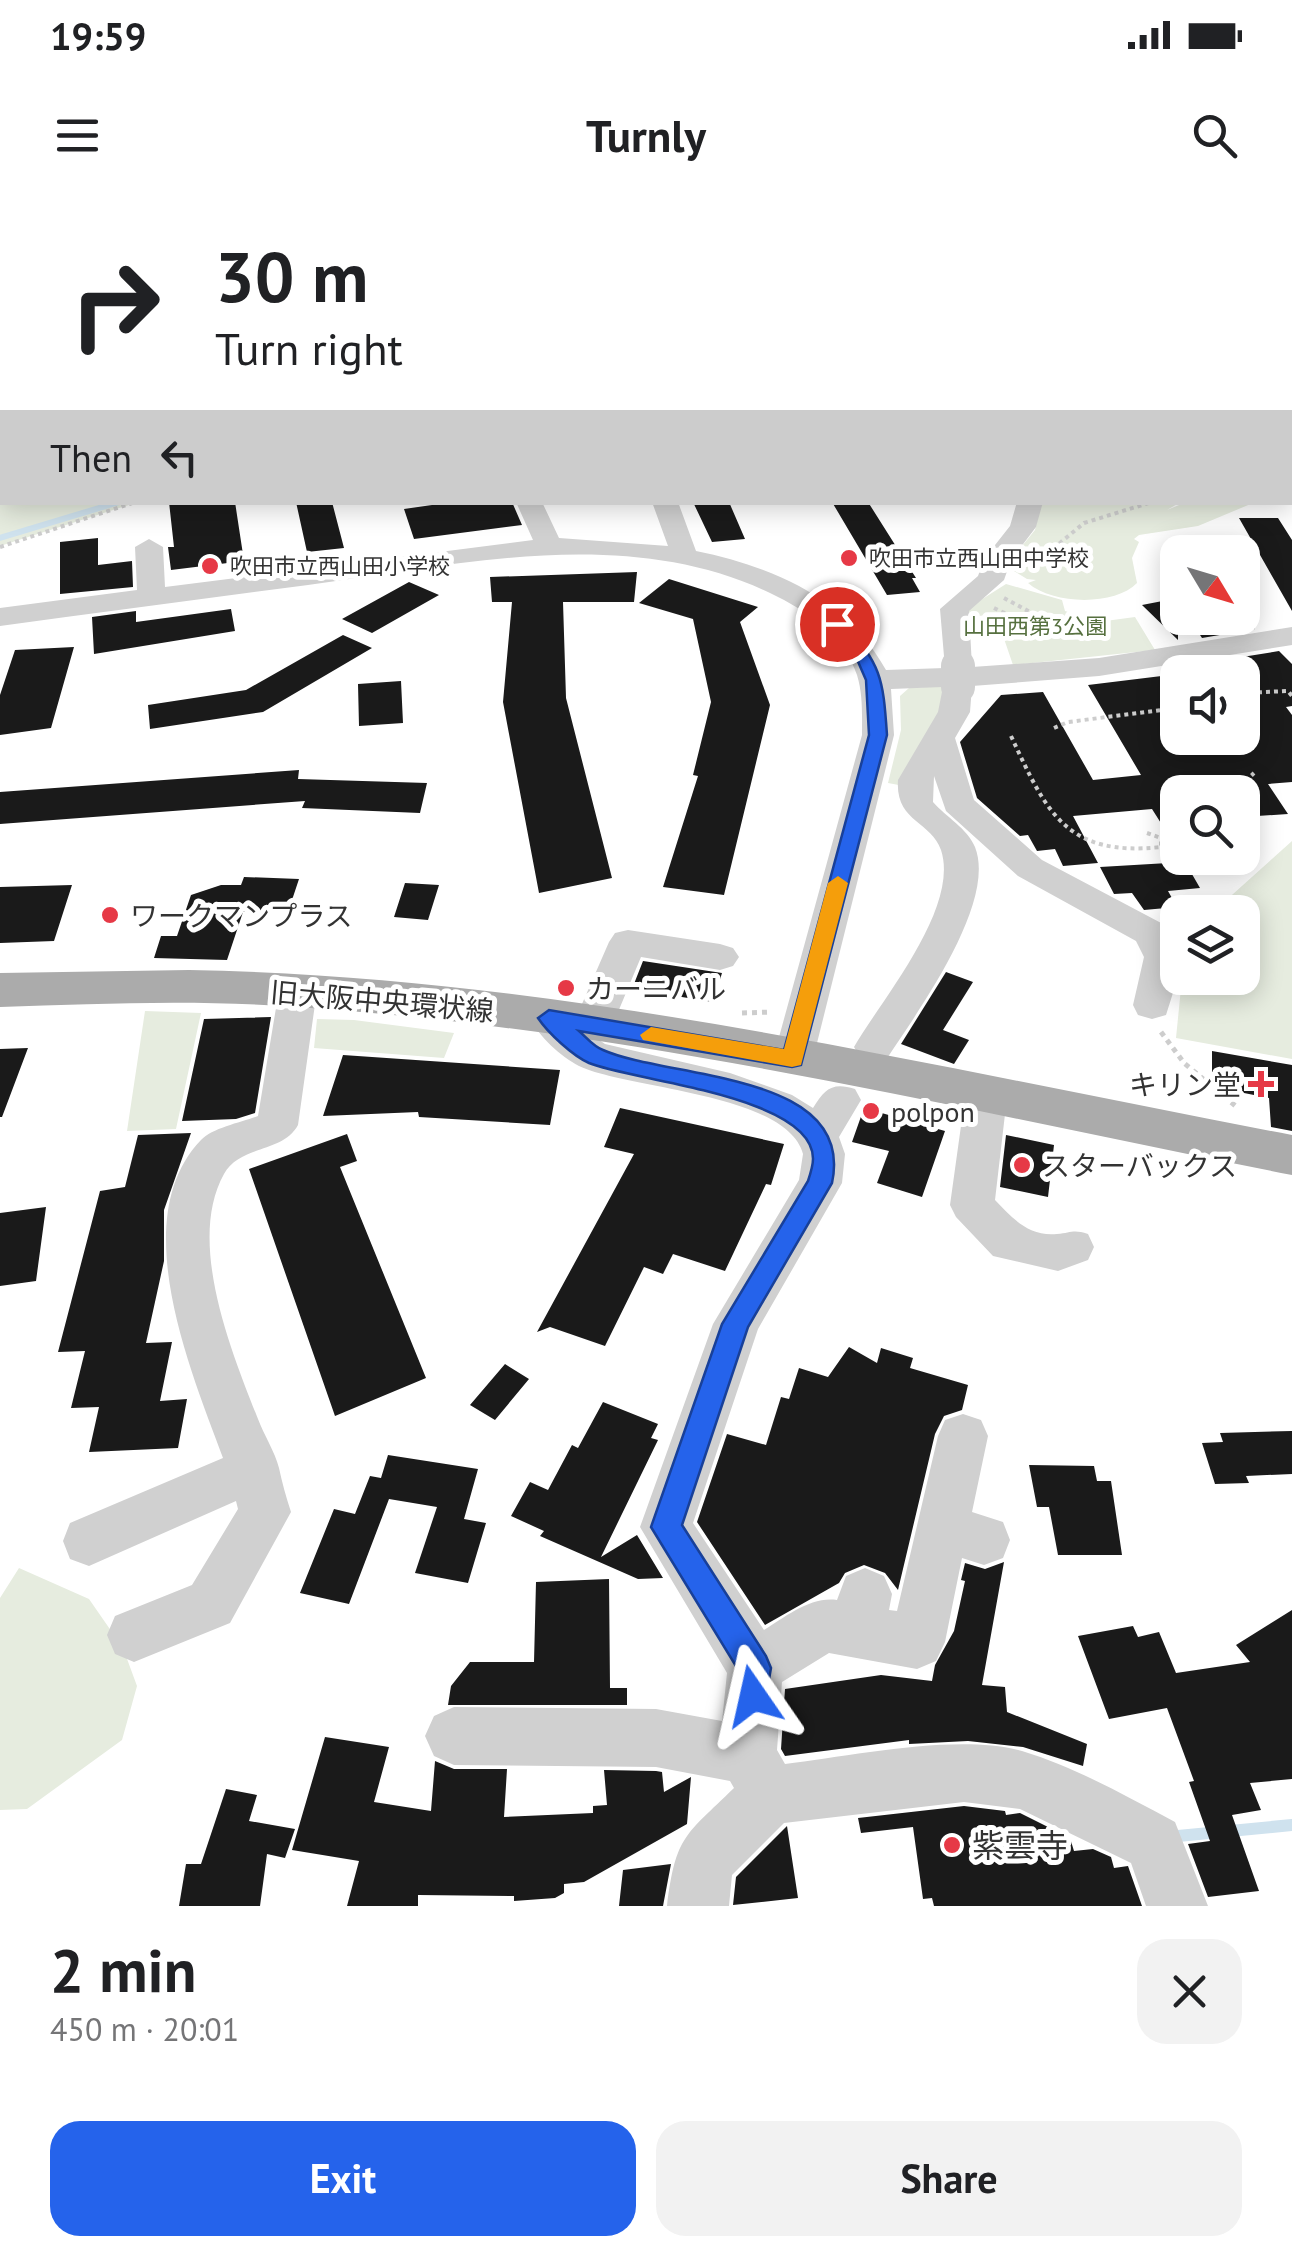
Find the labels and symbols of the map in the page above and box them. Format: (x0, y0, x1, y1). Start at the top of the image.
north arrow (1160, 535, 1260, 635)
place label: 吹田市立西山田中学校 (869, 544, 1089, 572)
marker: 吹田市立西山田中学校 (838, 547, 860, 569)
place label: 吹田市立西山田小学校 (230, 552, 450, 580)
marker: 吹田市立西山田小学校 (199, 555, 221, 577)
pin (795, 582, 880, 667)
park label: 山田西第3公園 (963, 612, 1107, 640)
place label: ワークマンプラス (130, 897, 353, 934)
marker: ワークマンプラス (99, 904, 121, 926)
place label: カーニバル (586, 970, 726, 1007)
street label: 旧大阪中央環状線 (269, 973, 495, 1029)
marker: カーニバル (555, 977, 577, 999)
place label: キリン堂 (1129, 1066, 1241, 1103)
marker: キリン堂 (1250, 1073, 1272, 1095)
place label: polpon (891, 1093, 975, 1130)
marker: polpon (860, 1100, 882, 1122)
place label: スターバックス (1042, 1147, 1237, 1184)
marker: スターバックス (1011, 1154, 1033, 1176)
position arrow (701, 1644, 805, 1748)
place label: 紫雲寺 (972, 1824, 1068, 1866)
marker: 紫雲寺 (941, 1834, 963, 1856)

